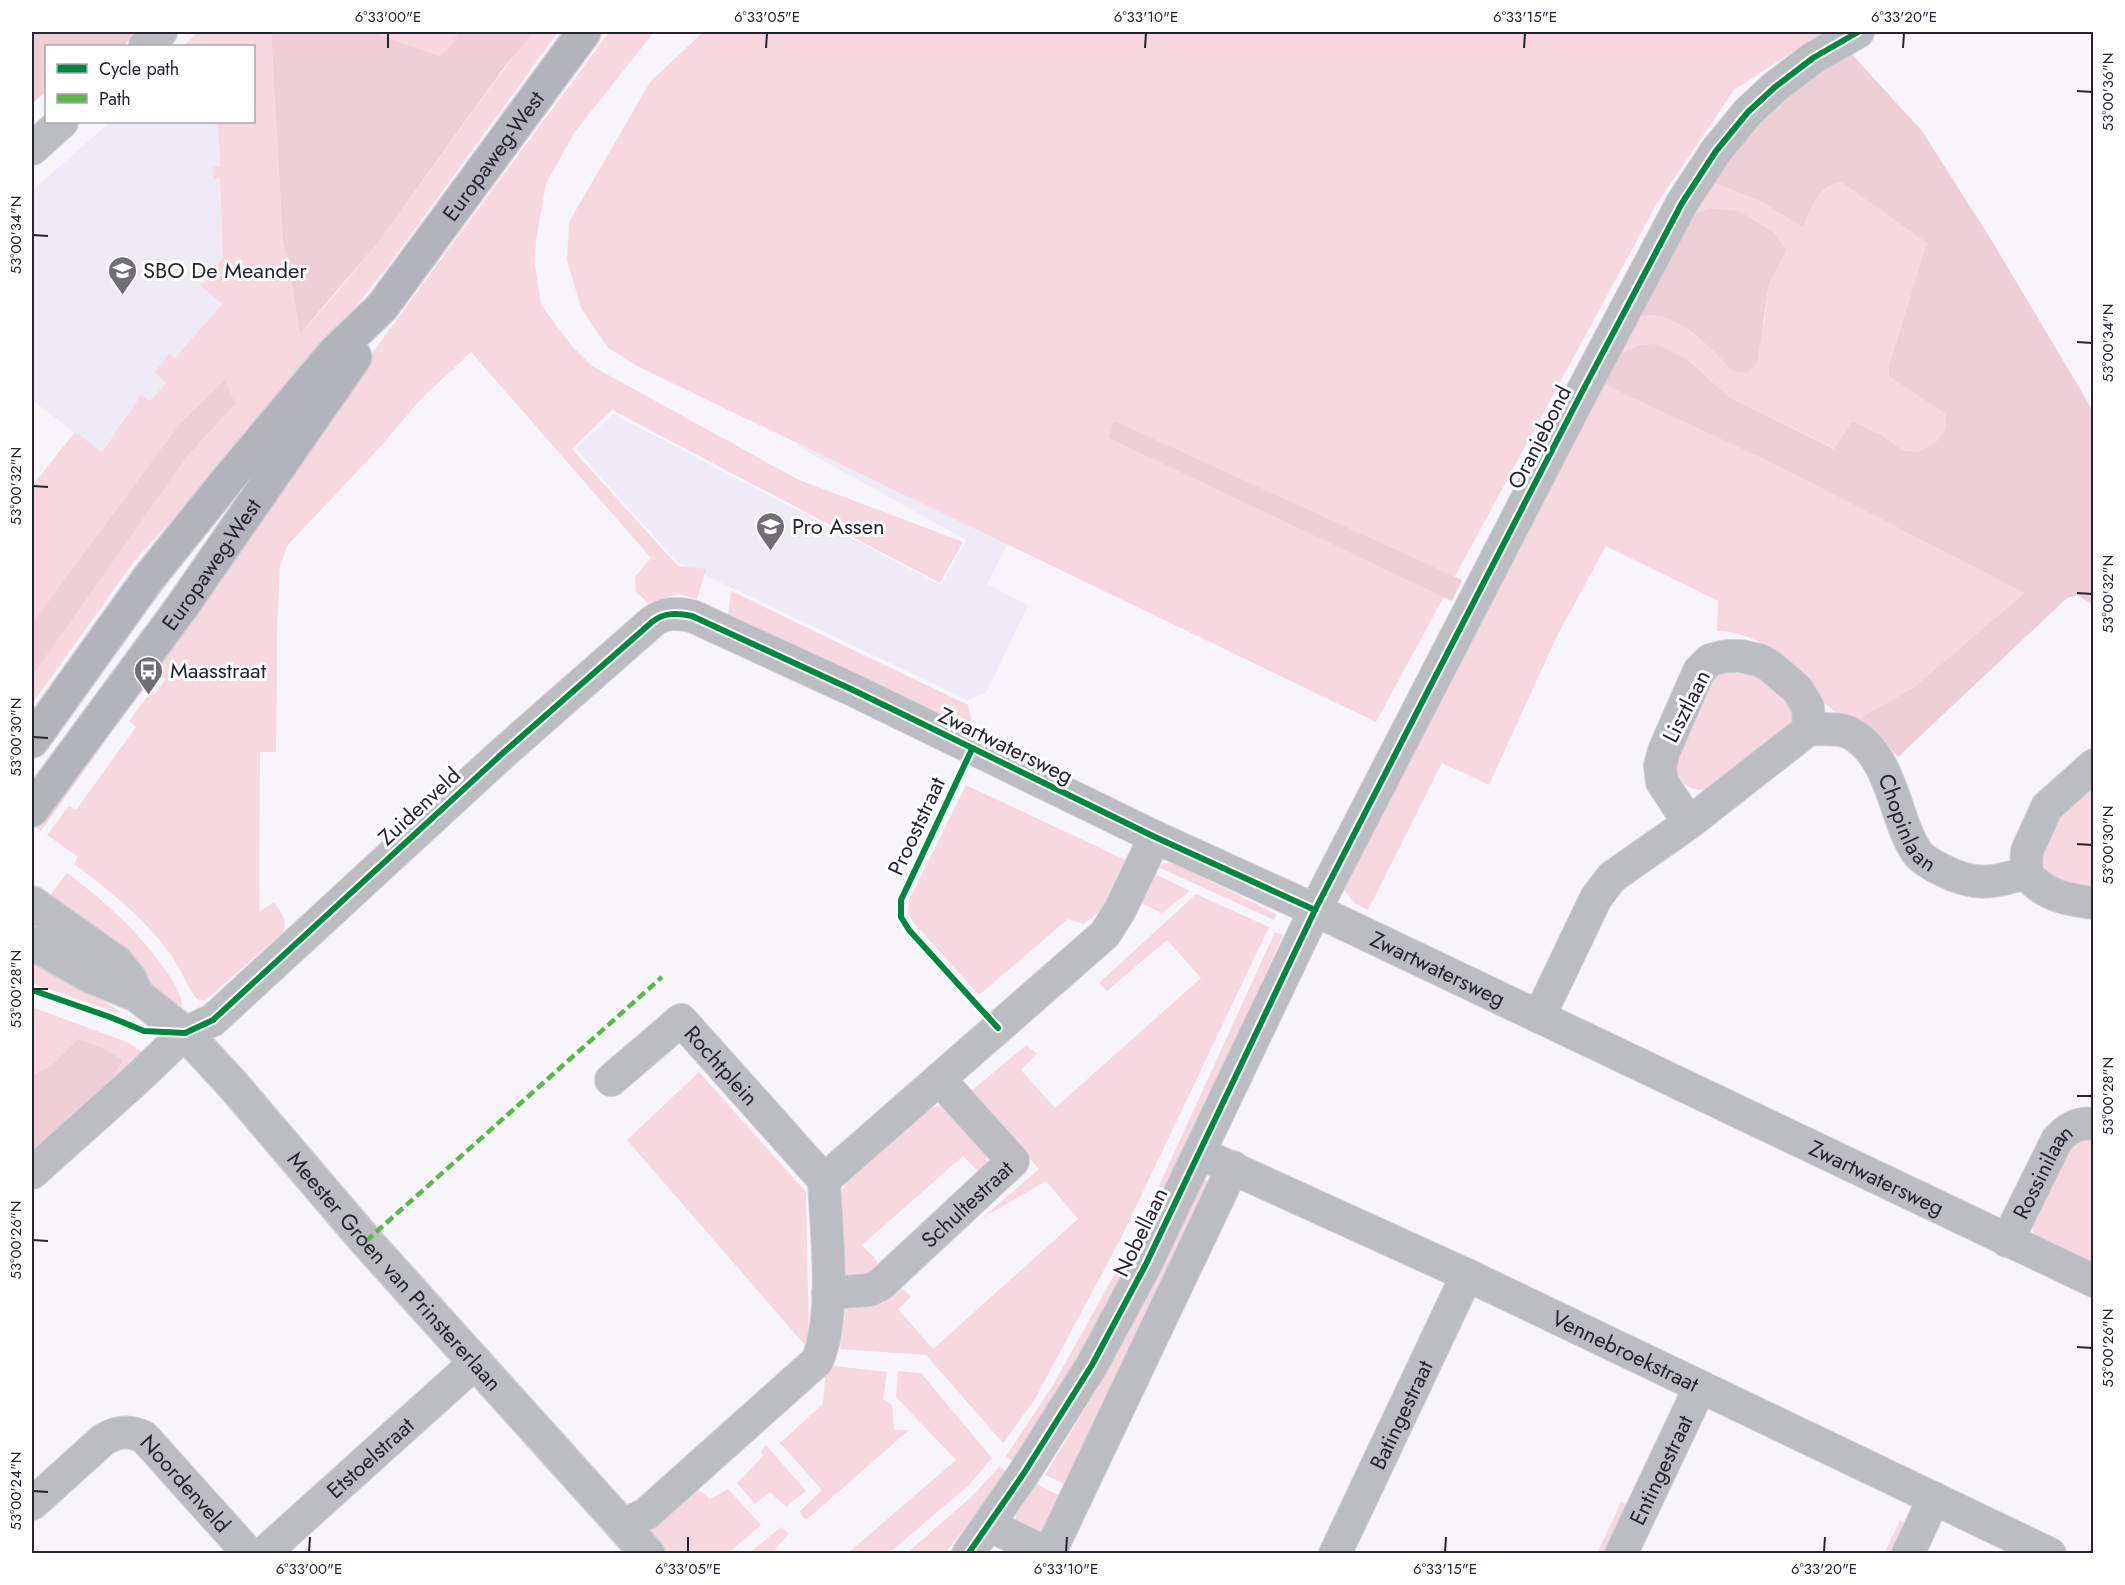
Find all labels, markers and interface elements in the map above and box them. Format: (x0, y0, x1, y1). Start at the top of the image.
text: 6°33'00"E (355, 6, 421, 28)
text: 6°33'05"E (734, 6, 800, 28)
text: 6°33'10"E (1114, 6, 1178, 28)
text: 6°33'15"E (1493, 6, 1557, 28)
text: 6°33'20"E (1871, 6, 1937, 28)
legend (45, 45, 255, 123)
text: 53°00'36"N (2097, 53, 2119, 131)
text: Cycle path (99, 56, 179, 82)
street label: Europaweg-West (434, 83, 552, 228)
text: Path (99, 86, 131, 112)
text: 53°00'34"N (5, 196, 27, 274)
school or university icon: SBO De Meander (106, 254, 138, 296)
place label: SBO De Meander (143, 254, 307, 286)
text: 53°00'34"N (2097, 304, 2119, 382)
street label: Oranjebond (1499, 380, 1579, 494)
text: 53°00'32"N (5, 447, 27, 525)
street label: Europaweg-West (154, 491, 269, 637)
school or university icon: Pro Assen (755, 510, 787, 552)
place label: Pro Assen (792, 510, 885, 542)
text: 53°00'32"N (2097, 555, 2119, 633)
bus stop icon: Maasstraat (133, 654, 165, 696)
place label: Maasstraat (170, 654, 267, 686)
street label: Lisztlaan (1654, 664, 1718, 748)
text: 53°00'30"N (5, 698, 27, 776)
street label: Zwartwatersweg (933, 699, 1079, 791)
street label: Zuidenveld (371, 759, 467, 853)
street label: Chopinlaan (1870, 768, 1943, 879)
street label: Prooststraat (879, 771, 953, 880)
text: 53°00'30"N (2097, 806, 2119, 884)
street label: Zwartwatersweg (1365, 923, 1511, 1014)
text: 53°00'28"N (5, 950, 27, 1028)
street label: Rochtplein (677, 1018, 766, 1113)
text: 53°00'28"N (2097, 1057, 2119, 1135)
street label: Rossinilaan (2004, 1116, 2080, 1224)
street label: Zwartwatersweg (1804, 1132, 1950, 1223)
street label: Meester Groen van Prinstererlaan (280, 1144, 510, 1398)
street label: Schultestraat (914, 1152, 1021, 1255)
street label: Nobellaan (1105, 1182, 1175, 1282)
text: 53°00'26"N (5, 1201, 27, 1279)
street label: Vennebroekstraat (1546, 1302, 1705, 1400)
text: 53°00'26"N (2097, 1309, 2119, 1387)
street label: Batingestraat (1361, 1354, 1441, 1475)
street label: Etstoelstraat (319, 1409, 421, 1506)
street label: Entingestraat (1621, 1409, 1701, 1530)
street label: Noordenveld (133, 1427, 238, 1540)
text: 53°00'24"N (5, 1452, 27, 1530)
text: 6°33'00"E (276, 1558, 342, 1580)
text: 6°33'05"E (655, 1558, 721, 1580)
text: 6°33'10"E (1034, 1558, 1098, 1580)
text: 6°33'15"E (1413, 1558, 1477, 1580)
text: 6°33'20"E (1791, 1558, 1857, 1580)

